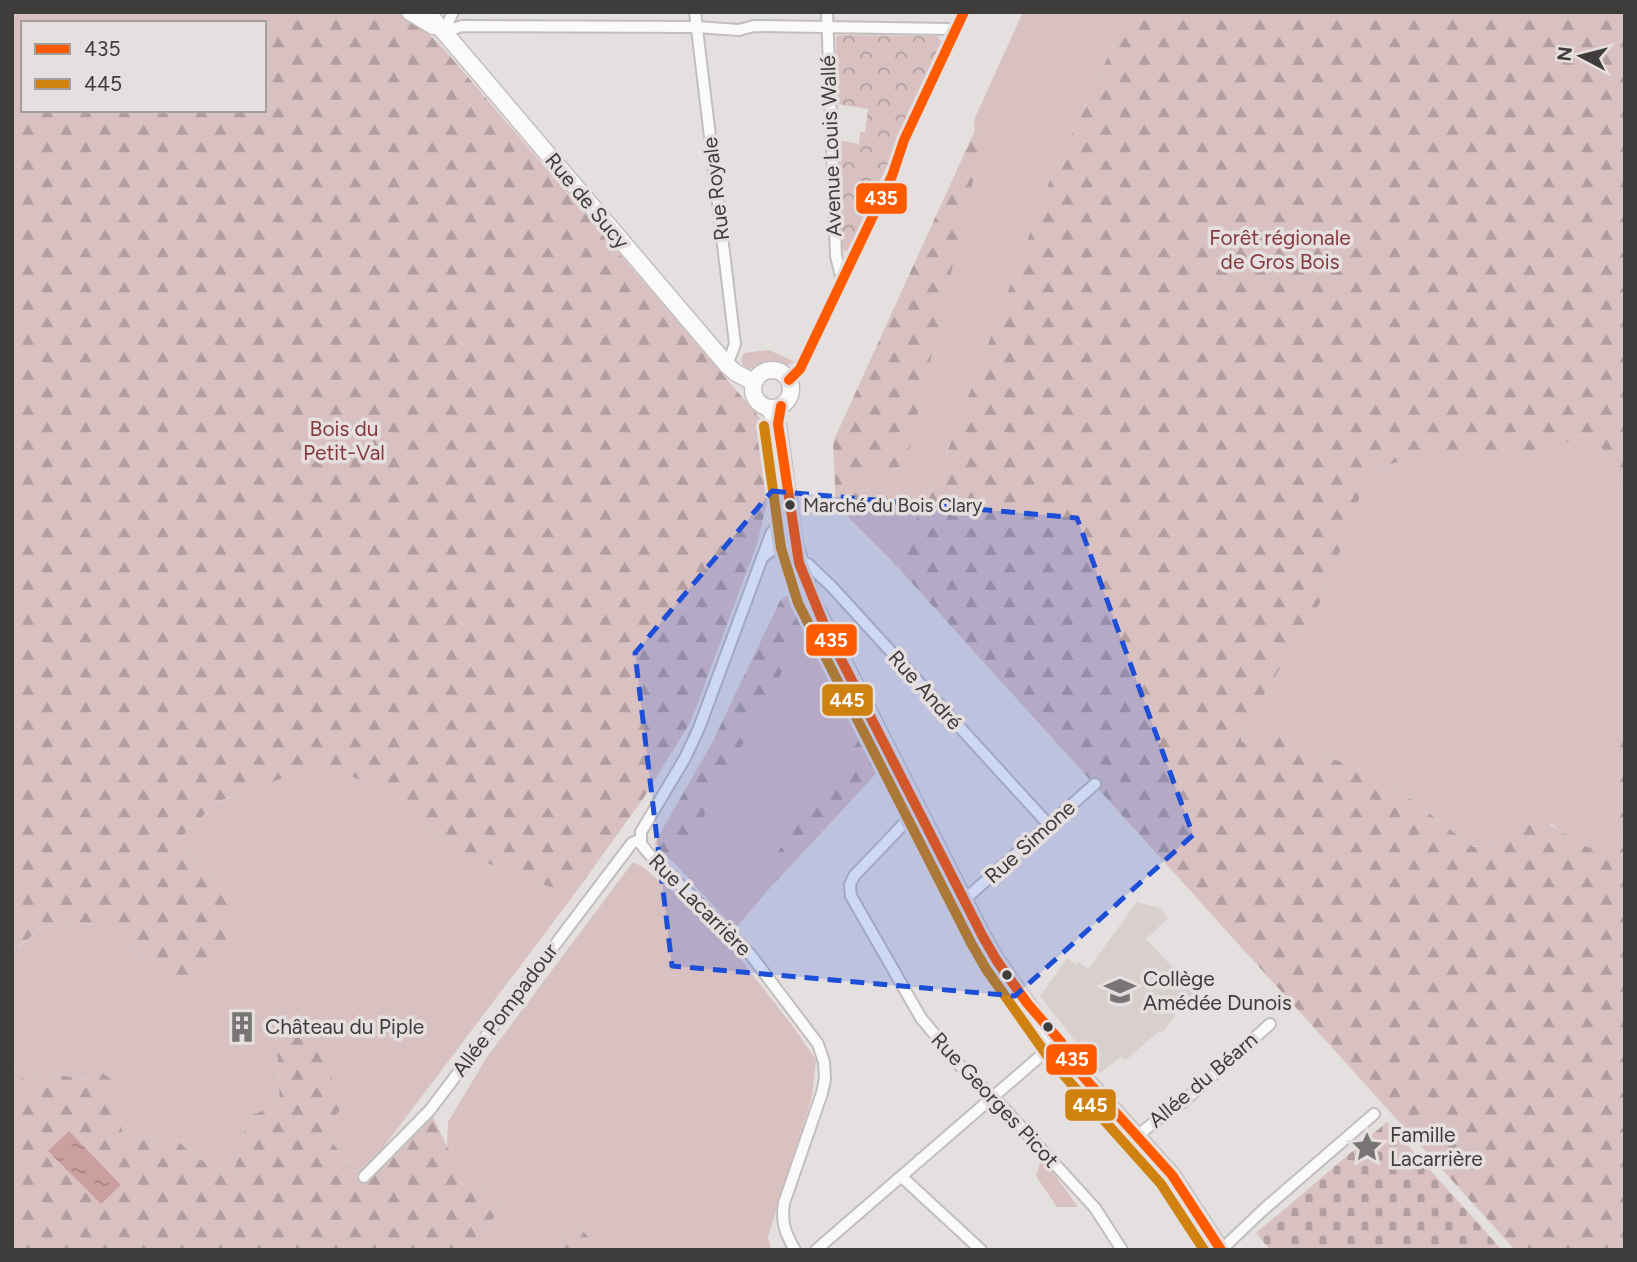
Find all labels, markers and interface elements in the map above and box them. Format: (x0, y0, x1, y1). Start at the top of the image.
legend (21, 21, 266, 112)
north arrow (1546, 21, 1616, 91)
text: 435 (84, 36, 121, 61)
text: N (1552, 45, 1577, 63)
street label: Avenue Louis Wallé (815, 55, 846, 237)
text: 445 (84, 71, 122, 96)
street label: Rue Royale (697, 136, 734, 242)
street label: Rue de Sucy (540, 148, 635, 254)
line badge: 435 (855, 182, 908, 215)
text: 435 (864, 187, 898, 210)
park label: Forêt régionale de Gros Bois (1209, 225, 1351, 274)
park label: Bois du Petit-Val (303, 416, 385, 465)
place label: Marché du Bois Clary (803, 494, 982, 517)
marker: Marché du Bois Clary (783, 498, 797, 512)
line badge: 435 (805, 623, 858, 657)
text: 435 (814, 629, 848, 652)
street label: Rue André (883, 645, 968, 735)
line badge: 445 (821, 683, 874, 717)
text: 445 (829, 689, 865, 712)
street label: Rue Simone (979, 795, 1080, 889)
street label: Rue Lacarrière (644, 848, 757, 961)
street label: Allée Pompadour (446, 938, 563, 1081)
place label: Collège Amédée Dunois (1143, 966, 1292, 1015)
unlabelled marker (1000, 968, 1014, 982)
school or university icon: Collège Amédée Dunois (1103, 974, 1137, 1008)
building icon: Château du Piple (225, 1010, 259, 1044)
place label: Château du Piple (265, 1014, 424, 1039)
unlabelled marker (1041, 1020, 1055, 1034)
street label: Rue Georges Picot (926, 1027, 1064, 1172)
street label: Allée du Béarn (1143, 1027, 1262, 1132)
line badge: 435 (1045, 1043, 1098, 1076)
text: 435 (1055, 1048, 1089, 1071)
line badge: 445 (1064, 1088, 1117, 1122)
text: 445 (1072, 1094, 1108, 1117)
place label: Famille Lacarrière (1390, 1122, 1483, 1171)
place icon: Famille Lacarrière (1350, 1130, 1384, 1164)

